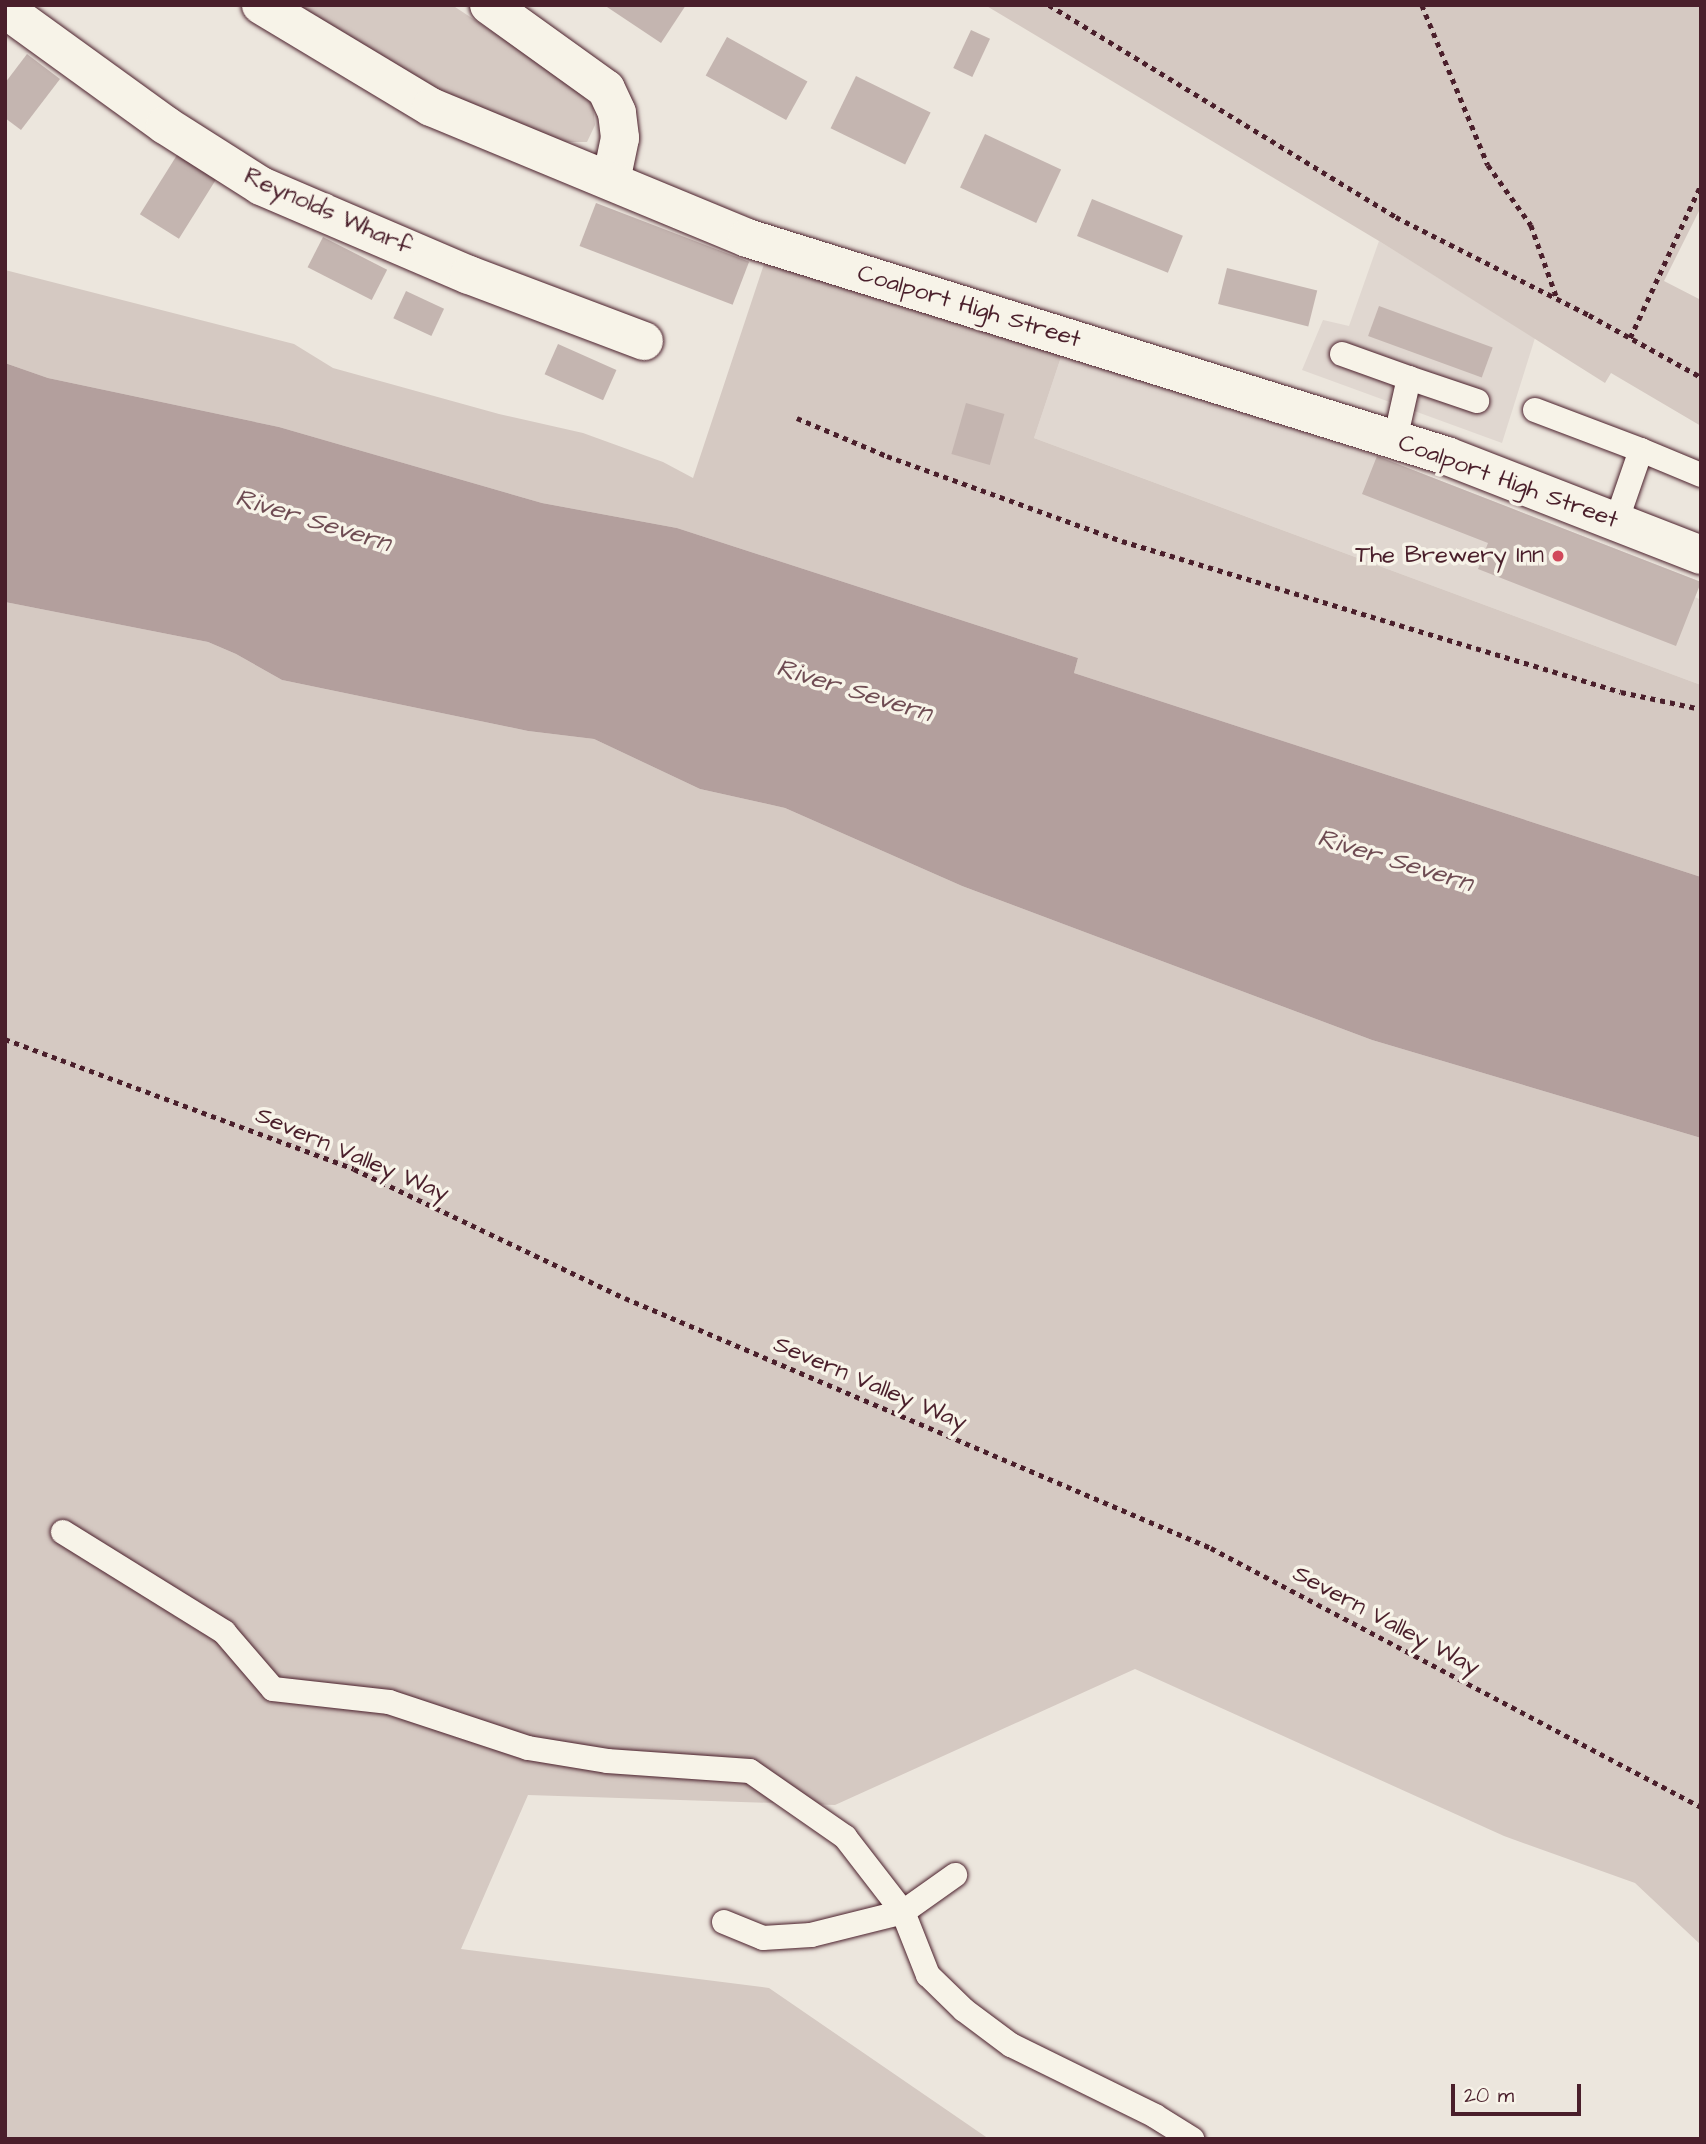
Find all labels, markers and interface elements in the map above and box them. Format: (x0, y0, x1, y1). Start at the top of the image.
street label: Reynolds Wharf (240, 162, 416, 262)
street label: Coalport High Street (854, 259, 1084, 355)
street label: Coalport High Street (1394, 429, 1622, 535)
water label: River Severn (232, 483, 394, 559)
place label: The Brewery Inn (1355, 542, 1544, 570)
marker: The Brewery Inn (1550, 548, 1566, 564)
water label: River Severn (773, 653, 935, 729)
water label: River Severn (1314, 823, 1476, 899)
street label: Severn Valley Way (251, 1101, 453, 1209)
street label: Severn Valley Way (769, 1330, 971, 1438)
street label: Severn Valley Way (1288, 1560, 1484, 1682)
scale bar (1454, 2070, 1584, 2114)
text: 20 m (1464, 2081, 1514, 2110)

